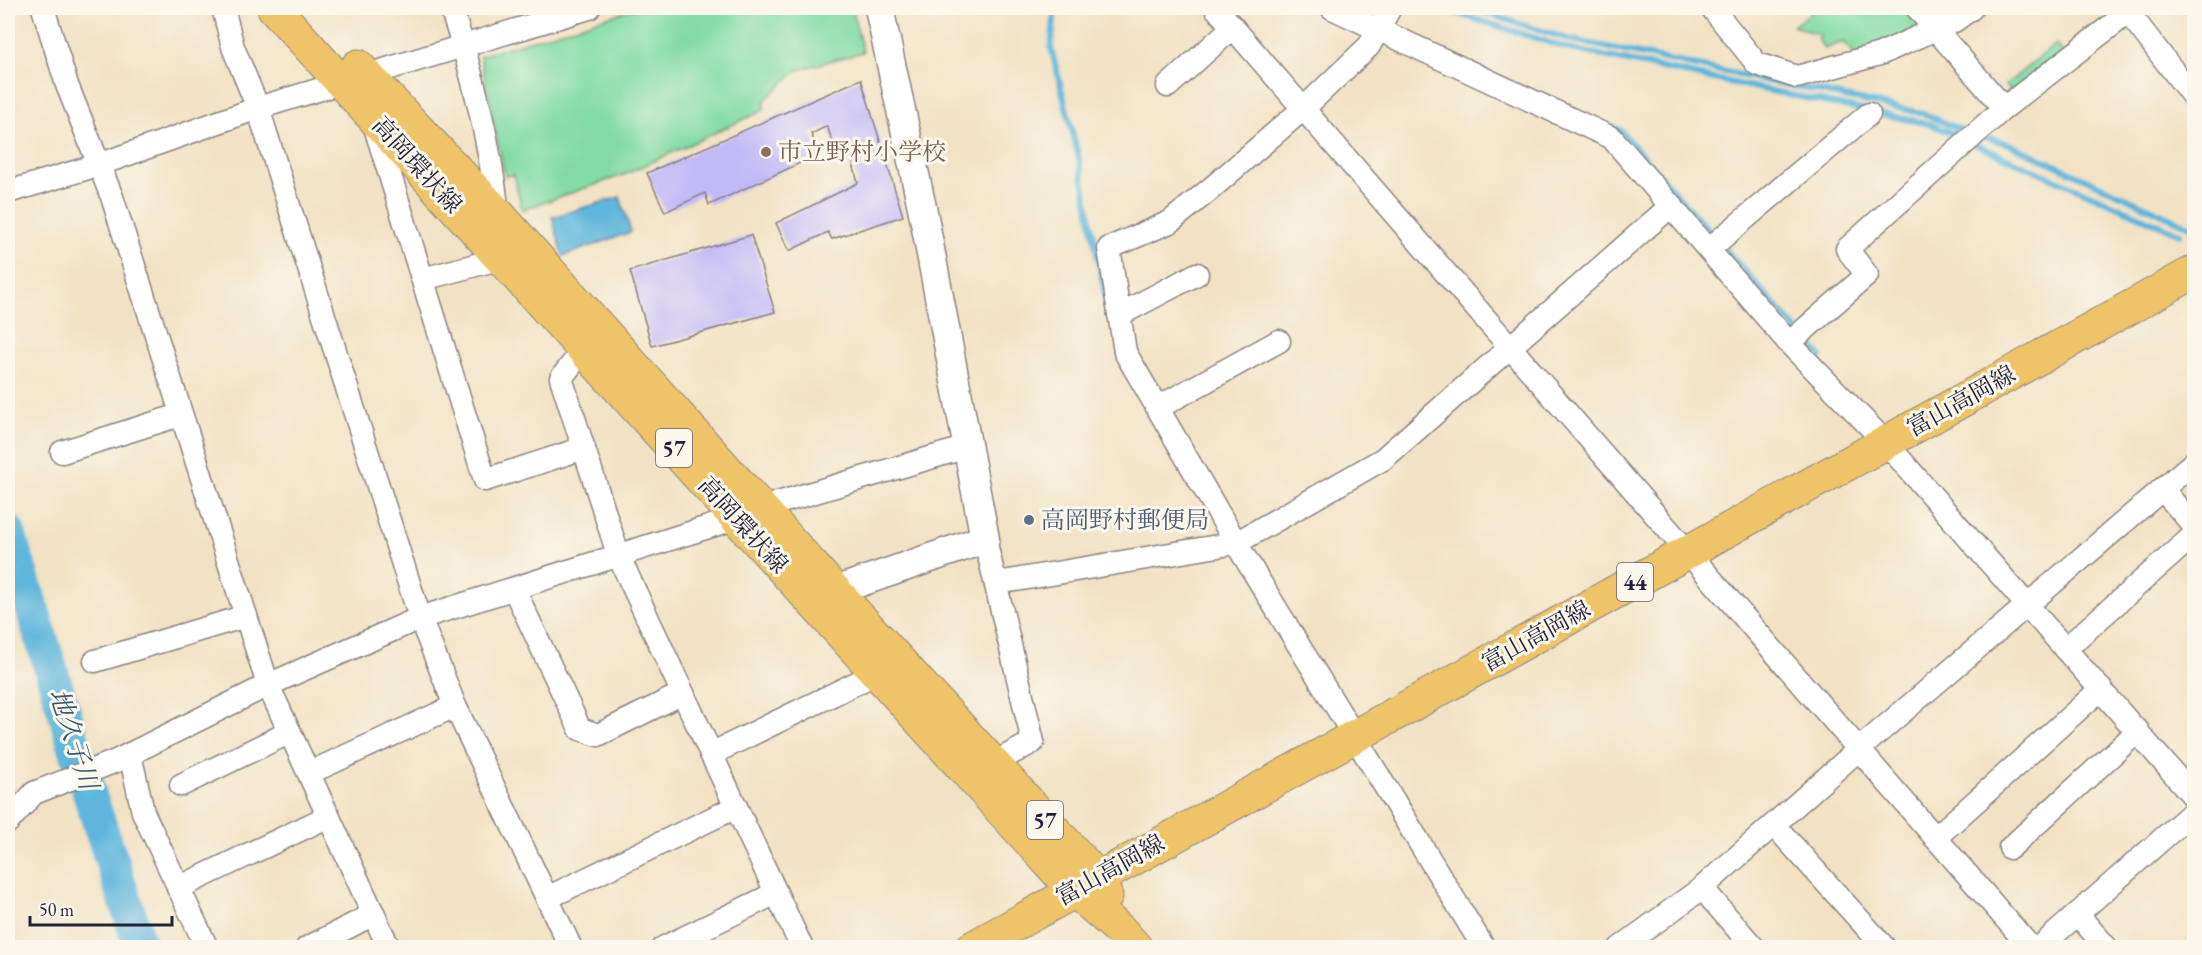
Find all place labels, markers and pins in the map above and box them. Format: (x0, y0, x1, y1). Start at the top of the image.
place label: 市立野村小学校 (778, 136, 946, 167)
marker: 市立野村小学校 (759, 145, 773, 159)
place label: 高岡野村郵便局 (1041, 504, 1209, 535)
marker: 高岡野村郵便局 (1022, 513, 1036, 527)

